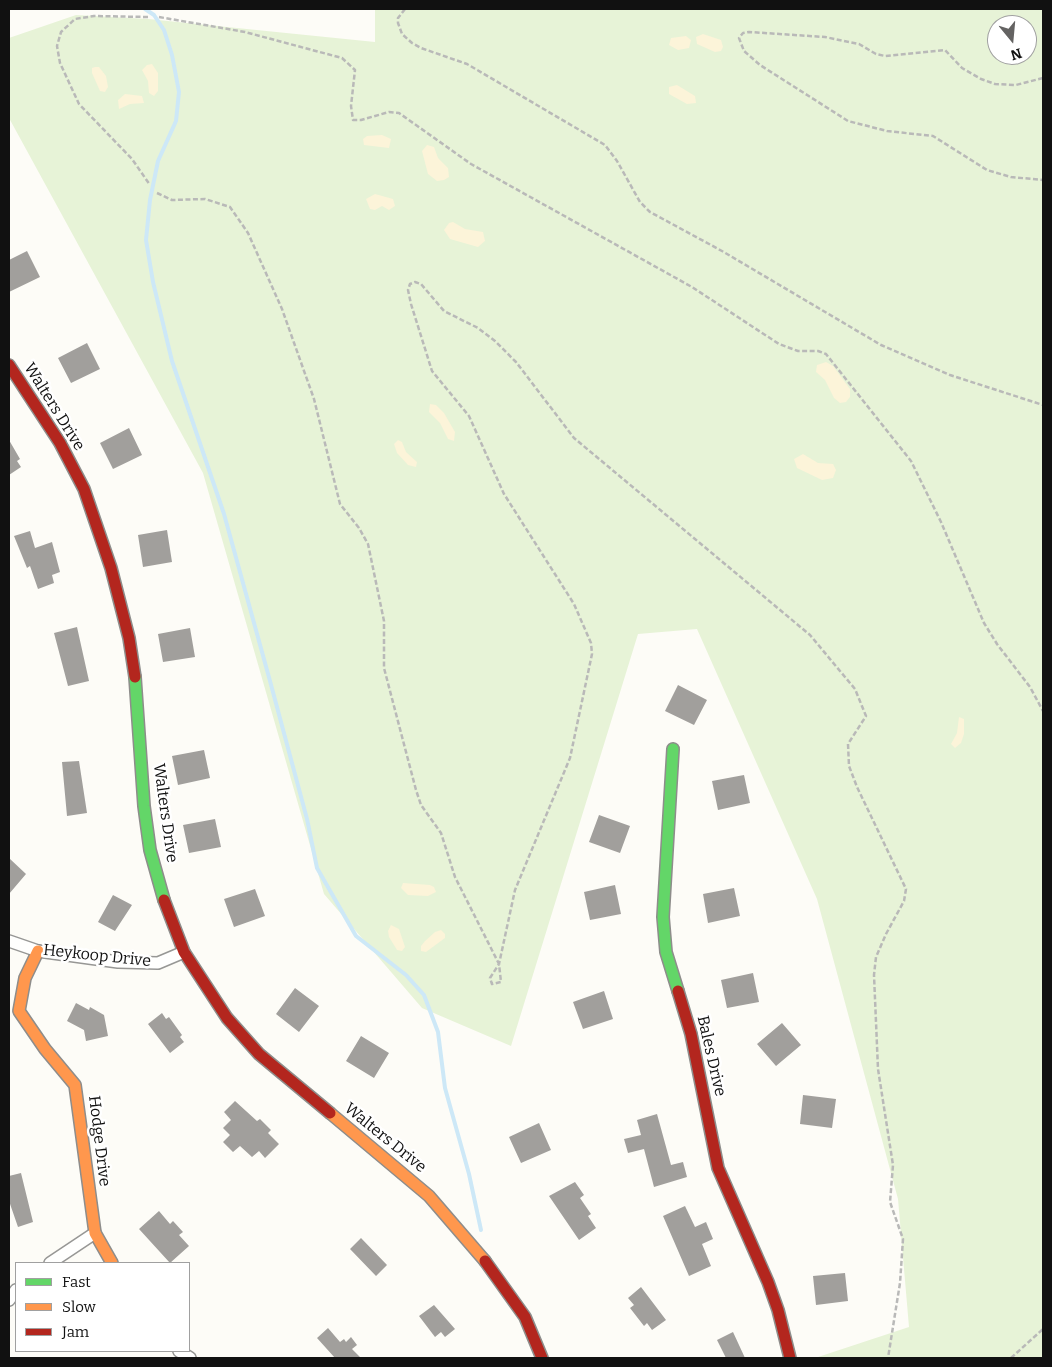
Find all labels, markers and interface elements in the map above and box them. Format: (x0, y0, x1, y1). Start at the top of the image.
north arrow (987, 15, 1037, 65)
text: N (1009, 44, 1024, 64)
street label: Walters Drive (19, 360, 89, 454)
street label: Walters Drive (149, 762, 181, 864)
street label: Heykoop Drive (42, 941, 152, 971)
street label: Bales Drive (692, 1014, 730, 1098)
street label: Hodge Drive (84, 1095, 114, 1187)
street label: Walters Drive (340, 1099, 430, 1177)
legend (15, 1262, 190, 1352)
text: Fast (62, 1273, 91, 1291)
text: Slow (62, 1298, 96, 1316)
text: Jam (62, 1323, 89, 1341)

